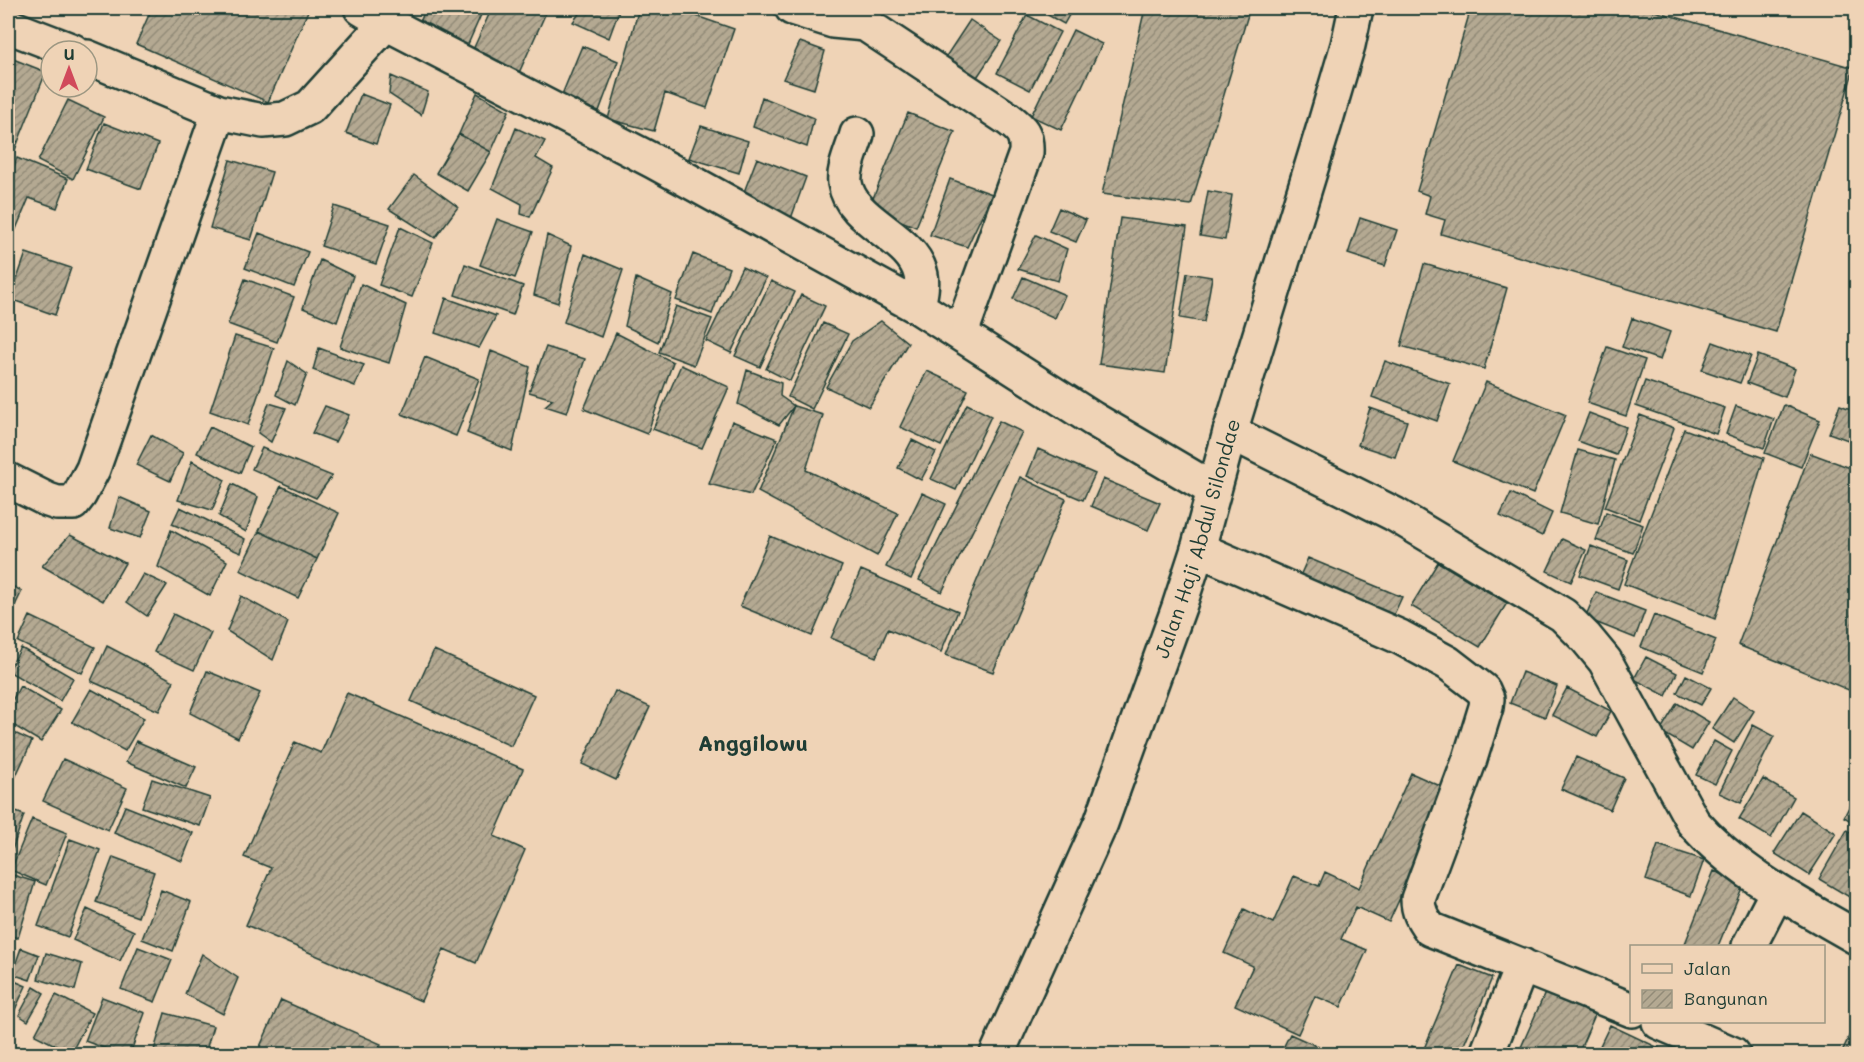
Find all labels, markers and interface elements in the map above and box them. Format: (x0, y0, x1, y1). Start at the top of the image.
north arrow (39, 39, 99, 99)
text: U (63, 43, 75, 64)
street label: Jalan Haji Abdul Silondae (1148, 415, 1245, 661)
district label: Anggilowu (698, 728, 808, 757)
legend (1630, 945, 1825, 1023)
text: Jalan (1684, 956, 1731, 980)
text: Bangunan (1684, 986, 1768, 1010)

